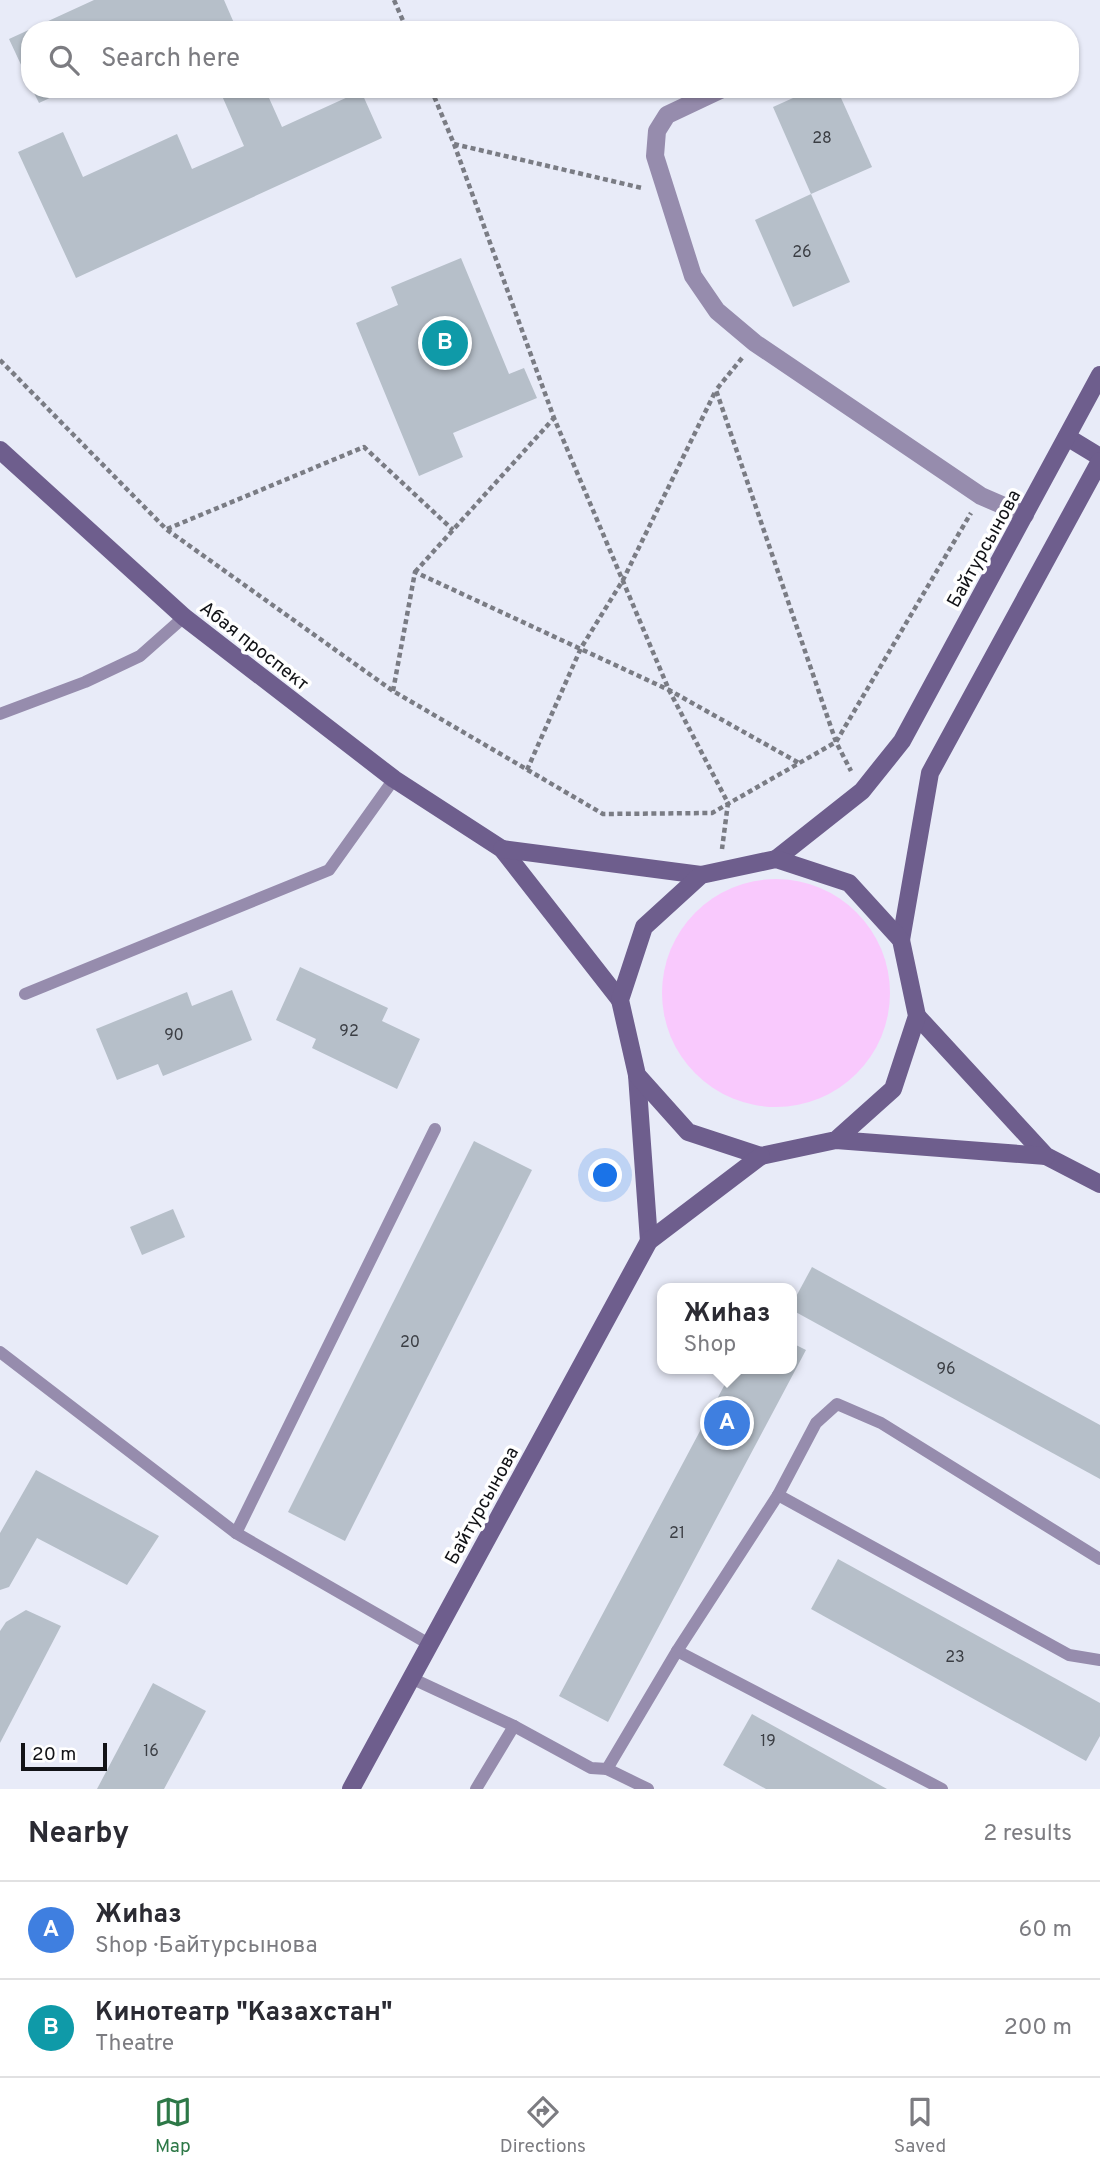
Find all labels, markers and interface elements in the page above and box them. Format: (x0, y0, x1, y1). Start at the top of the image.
search box (21, 21, 1079, 98)
icon: search (45, 41, 83, 79)
text: Search here (101, 43, 240, 76)
house number: 28 (812, 129, 832, 149)
house number: 26 (792, 243, 812, 263)
pin: B (422, 317, 468, 369)
street label: Байтурсынова (942, 486, 1027, 612)
street label: Абая проспект (194, 597, 313, 697)
house number: 92 (339, 1022, 359, 1042)
house number: 90 (164, 1026, 184, 1046)
your location (588, 1158, 622, 1192)
popup (657, 1283, 797, 1374)
text: Жиһаз (684, 1298, 770, 1331)
text: Shop (684, 1331, 736, 1360)
house number: 20 (400, 1333, 420, 1353)
house number: 96 (936, 1360, 956, 1380)
pin: A (704, 1397, 750, 1449)
street label: Байтурсынова (440, 1443, 525, 1569)
house number: 21 (669, 1524, 685, 1544)
house number: 23 (945, 1648, 965, 1668)
house number: 19 (760, 1732, 776, 1752)
scale bar (21, 1740, 107, 1772)
house number: 16 (143, 1742, 159, 1762)
text: 20 m (32, 1743, 76, 1767)
text: Nearby (28, 1816, 129, 1853)
text: 2 results (983, 1820, 1072, 1849)
text: Жиһаз (95, 1899, 182, 1932)
text: A (43, 1916, 59, 1945)
text: 60 m (1019, 1916, 1072, 1945)
text: Shop · Байтурсынова (95, 1932, 318, 1961)
text: Кинотеатр "Казахстан" (95, 1997, 392, 2030)
text: B (43, 2014, 59, 2043)
text: 200 m (1004, 2014, 1072, 2043)
text: Theatre (95, 2030, 174, 2059)
tab: Map (154, 2093, 192, 2159)
tab: Directions (500, 2093, 586, 2159)
tab: Saved (894, 2093, 946, 2159)

